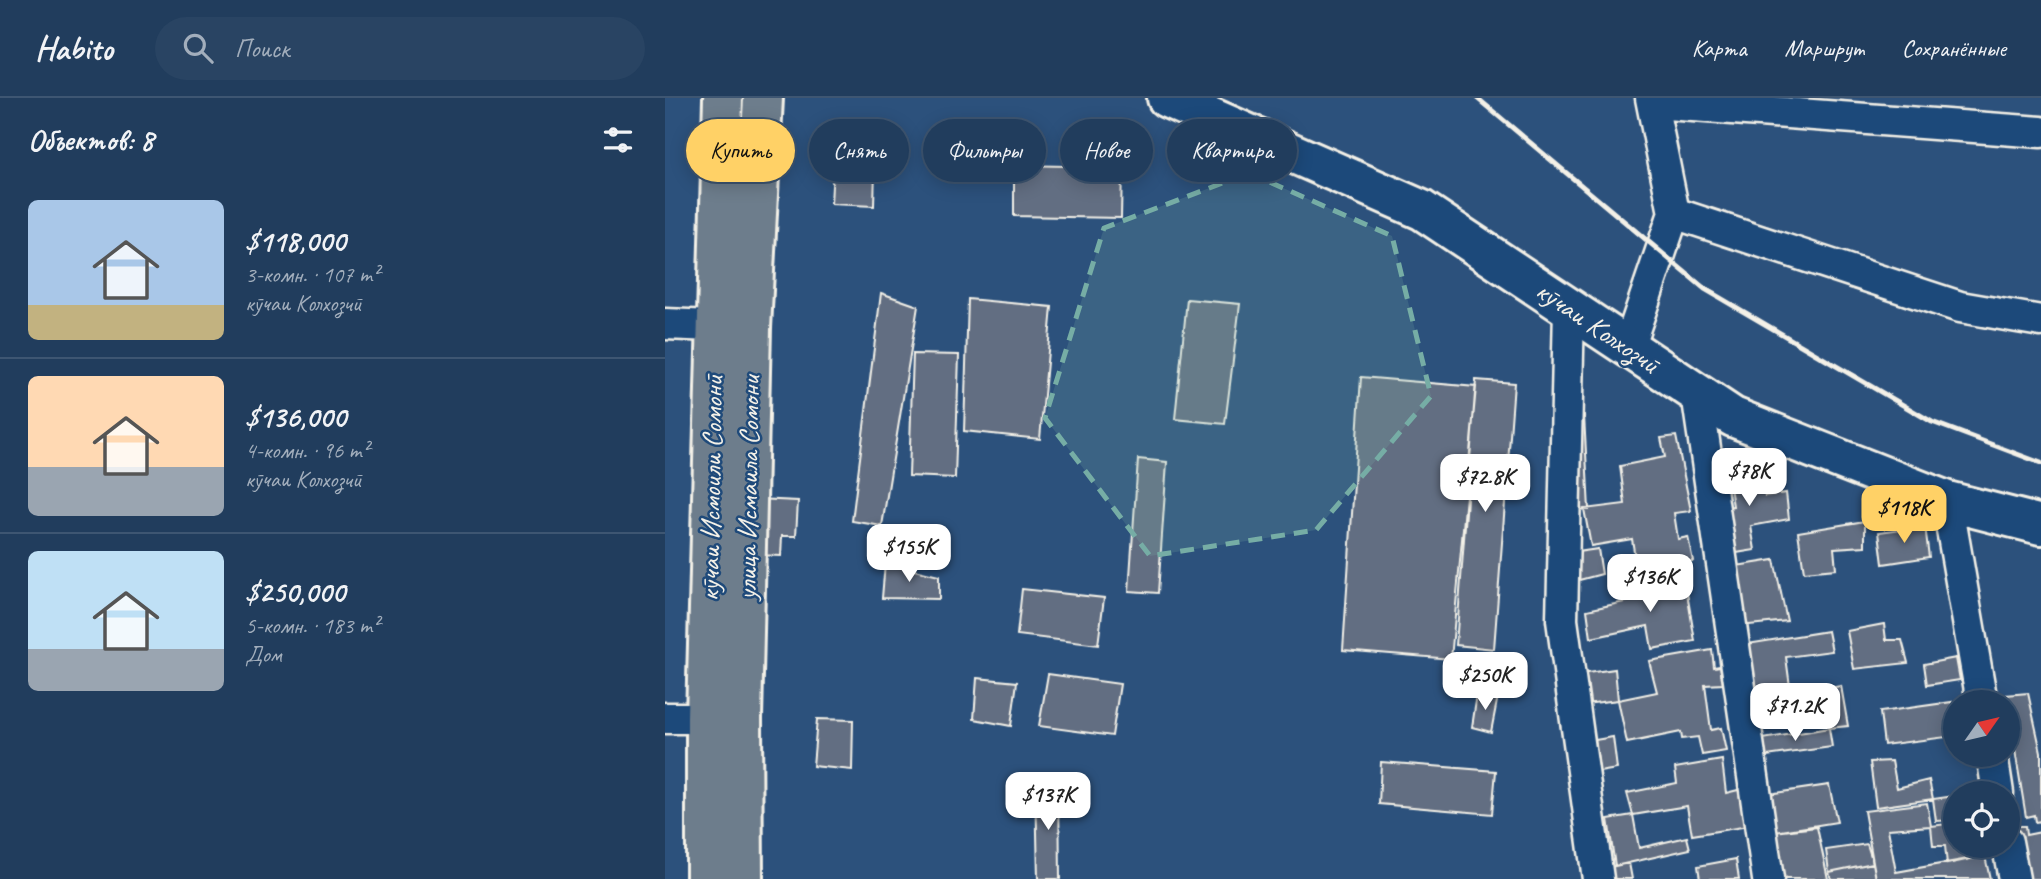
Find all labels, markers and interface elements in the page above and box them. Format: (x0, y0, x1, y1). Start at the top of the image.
search box (155, 17, 645, 80)
text: Habito (35, 27, 113, 69)
icon: search (179, 29, 217, 67)
text: Поиск (235, 32, 290, 65)
text: Карта (1692, 33, 1747, 63)
text: Маршрут (1785, 33, 1864, 63)
text: Сохранённые (1902, 33, 2006, 63)
chip: Купить (686, 119, 795, 182)
chip: Снять (809, 119, 909, 182)
chip: Фильтры (923, 119, 1046, 182)
chip: Новое (1060, 119, 1153, 182)
chip: Квартира (1167, 119, 1297, 182)
text: Объектов: 8 (28, 121, 153, 159)
icon: filters (599, 121, 637, 159)
text: $118,000 (245, 222, 345, 260)
icon: home (84, 228, 168, 312)
text: 3-комн. · 107 m² (245, 260, 379, 289)
street label: кӯчаи Колхозчӣ (1529, 273, 1669, 383)
text: кӯчаи Колхозчӣ (245, 289, 362, 318)
street label: кӯчаи Исмоили Сомонӣ (692, 372, 731, 602)
street label: улица Исмаила Сомони (729, 373, 768, 602)
text: $136,000 (245, 398, 346, 436)
icon: home (84, 404, 168, 488)
text: 4-комн. · 96 m² (245, 436, 369, 465)
pin: $78K (1708, 448, 1790, 508)
pin: $72.8K (1428, 454, 1542, 514)
text: $78K (1728, 456, 1770, 485)
text: $72.8K (1456, 462, 1514, 491)
text: кӯчаи Колхозчӣ (245, 465, 362, 494)
pin: $118K (1855, 486, 1953, 545)
text: $118K (1877, 493, 1931, 522)
pin: $155K (860, 524, 958, 584)
text: $155K (883, 532, 935, 561)
pin: $136K (1601, 554, 1699, 614)
text: $136K (1623, 562, 1677, 591)
text: $250,000 (245, 573, 345, 611)
icon: home (84, 579, 168, 663)
text: 5-комн. · 183 m² (245, 611, 379, 640)
text: Дом (245, 640, 282, 669)
pin: $250K (1436, 652, 1534, 712)
text: $250K (1459, 660, 1511, 689)
pin: $71.2K (1738, 684, 1852, 743)
north arrow (1943, 690, 2019, 766)
map controls (1943, 690, 2020, 858)
text: $71.2K (1766, 691, 1824, 720)
pin: $137K (999, 772, 1097, 832)
text: $137K (1022, 780, 1075, 809)
button: locate (1943, 781, 2020, 858)

